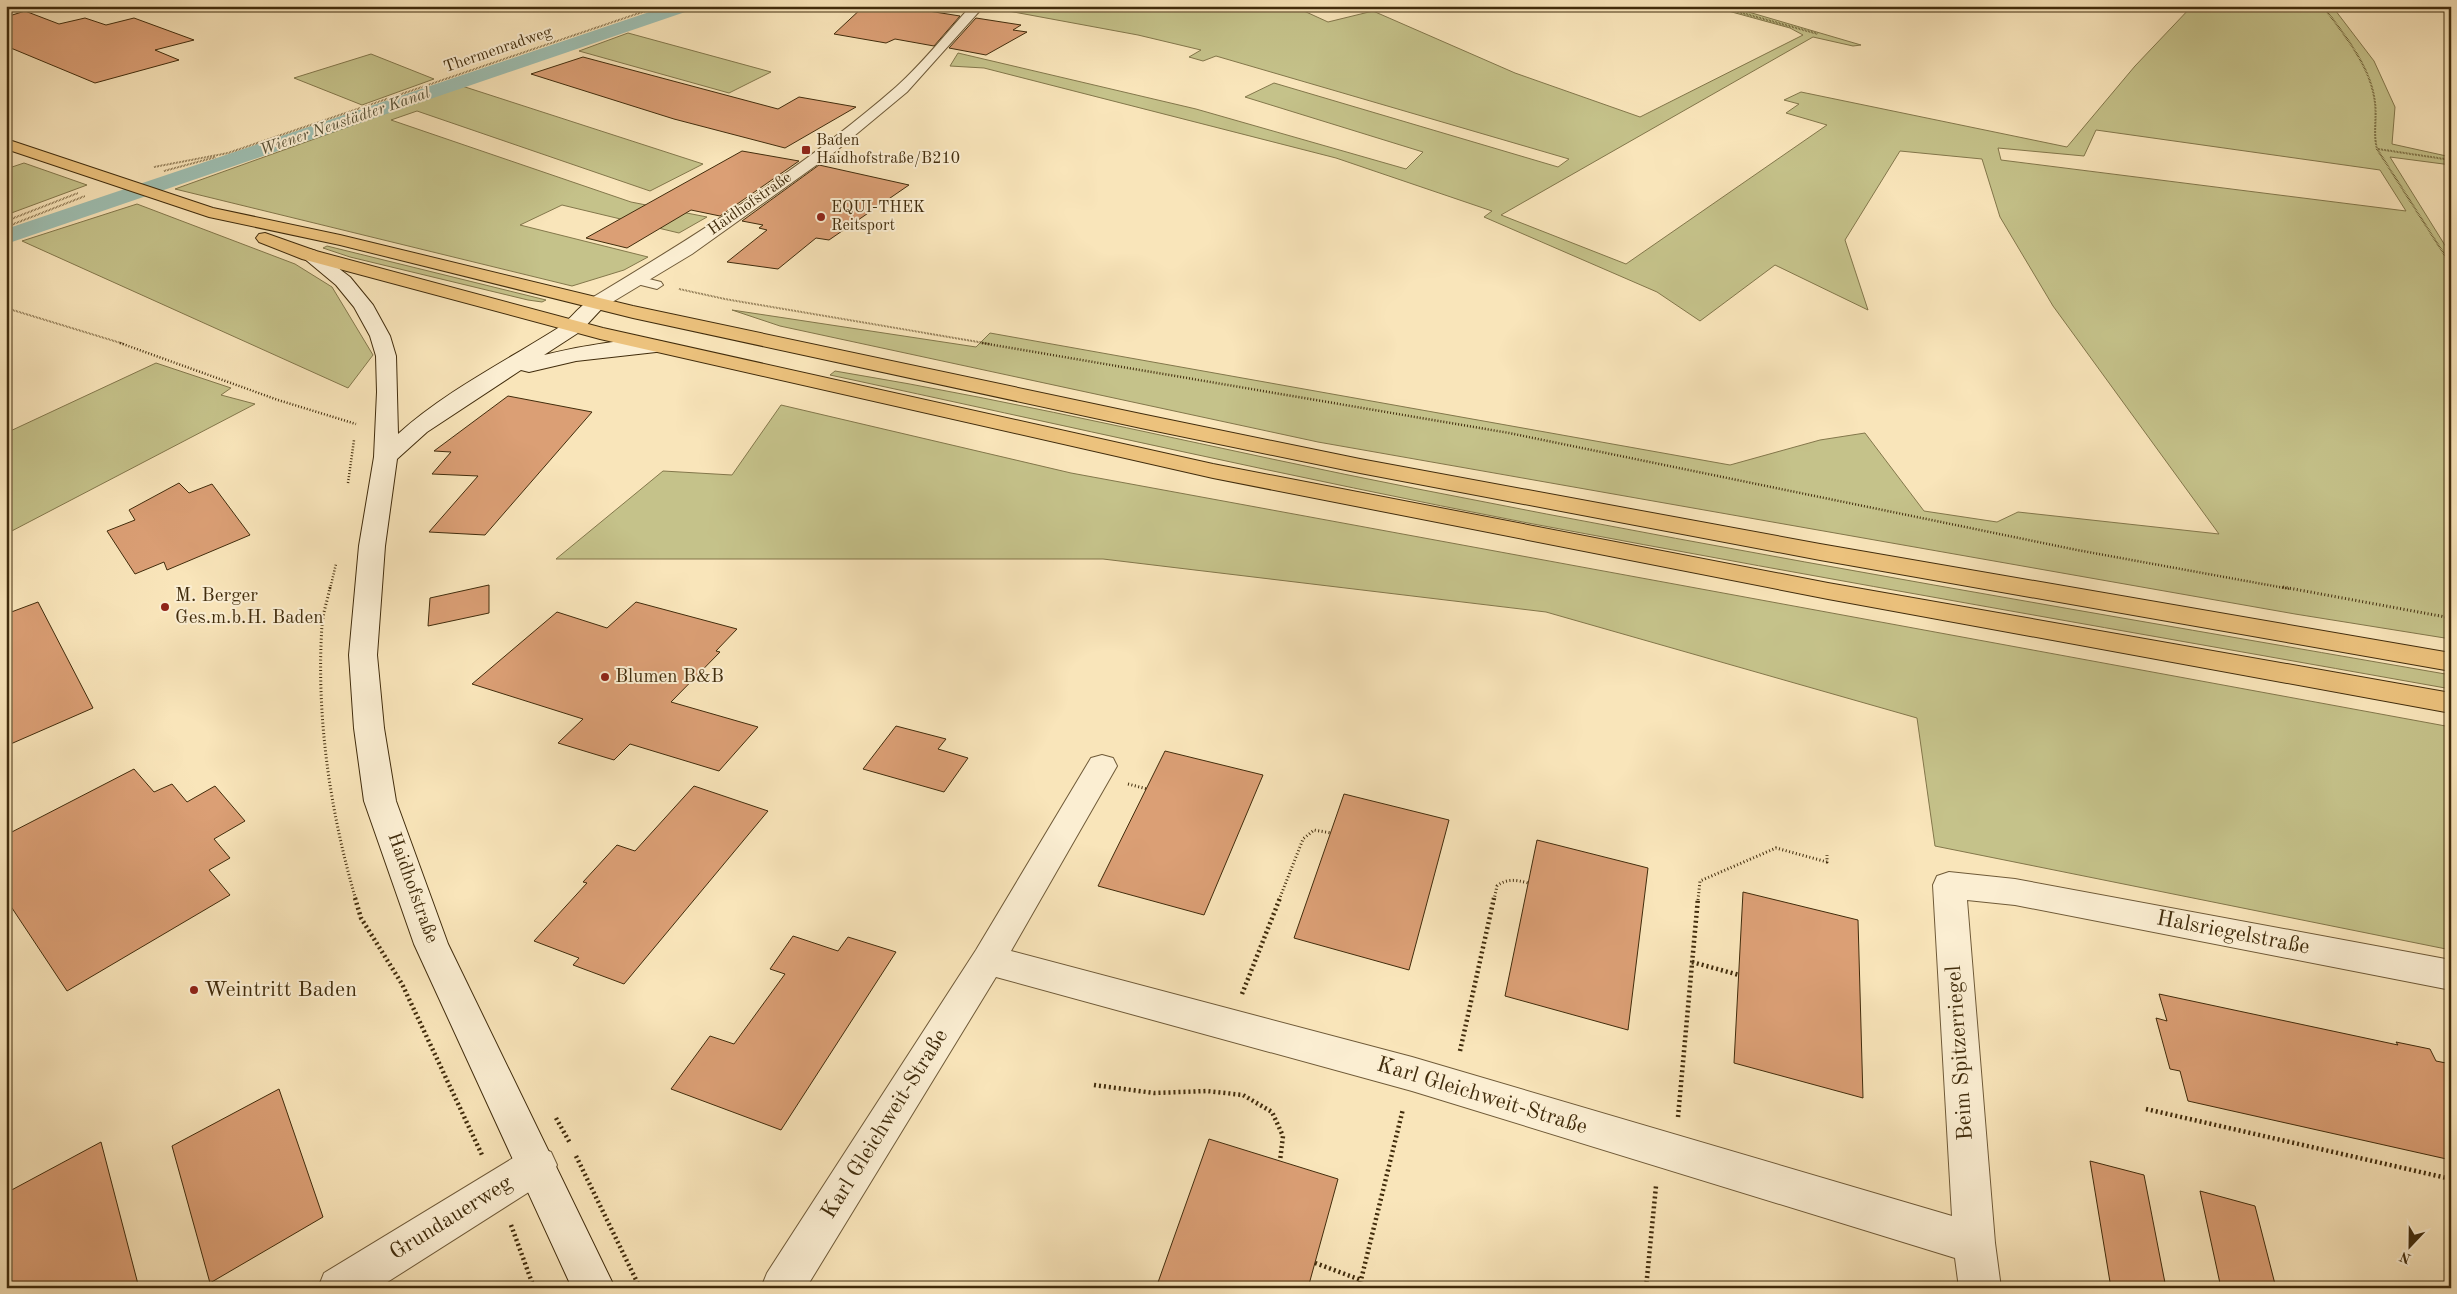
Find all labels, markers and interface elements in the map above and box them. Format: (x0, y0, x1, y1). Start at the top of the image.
street label: Thermenradweg (442, 24, 554, 76)
water label: Wiener Neustädter Kanal (258, 85, 433, 159)
place label: Baden Haidhofstraße/B210 (816, 133, 960, 167)
marker: Baden Haidhofstraße/B210 (800, 144, 812, 156)
street label: Haidhofstraße (705, 169, 795, 239)
place label: EQUI-THEK Reitsport (831, 200, 925, 234)
marker: EQUI-THEK Reitsport (815, 211, 827, 223)
place label: M. Berger Ges.m.b.H. Baden (175, 587, 323, 628)
marker: M. Berger Ges.m.b.H. Baden (159, 601, 171, 613)
place label: Blumen B&B (615, 668, 724, 687)
marker: Blumen B&B (599, 671, 611, 683)
street label: Haidhofstraße (383, 830, 441, 946)
street label: Halsriegelstraße (2155, 907, 2311, 959)
street label: Beim Spitzerriegel (1943, 965, 1977, 1141)
place label: Weintritt Baden (204, 979, 357, 1001)
marker: Weintritt Baden (188, 984, 200, 996)
street label: Karl Gleichweit-Straße (818, 1025, 952, 1223)
street label: Karl Gleichweit-Straße (1374, 1053, 1590, 1139)
street label: Grundauerweg (386, 1172, 516, 1264)
north arrow (2384, 1222, 2434, 1272)
text: N (2398, 1249, 2413, 1266)

